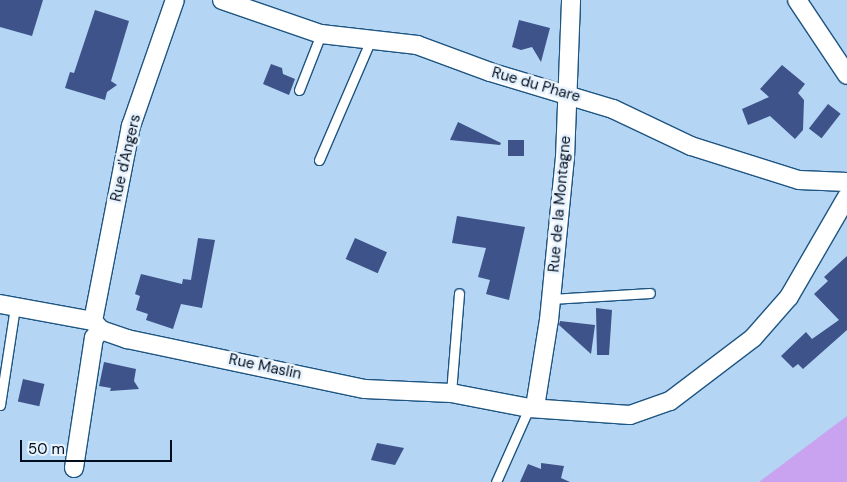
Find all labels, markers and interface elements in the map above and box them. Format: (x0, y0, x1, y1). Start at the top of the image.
street label: Rue du Phare (490, 64, 582, 106)
street label: Rue d'Angers (107, 113, 145, 203)
street label: Rue de la Montagne (545, 135, 575, 273)
street label: Rue Maslin (227, 351, 303, 383)
scale bar (22, 430, 175, 462)
text: 50 m (28, 439, 65, 459)

